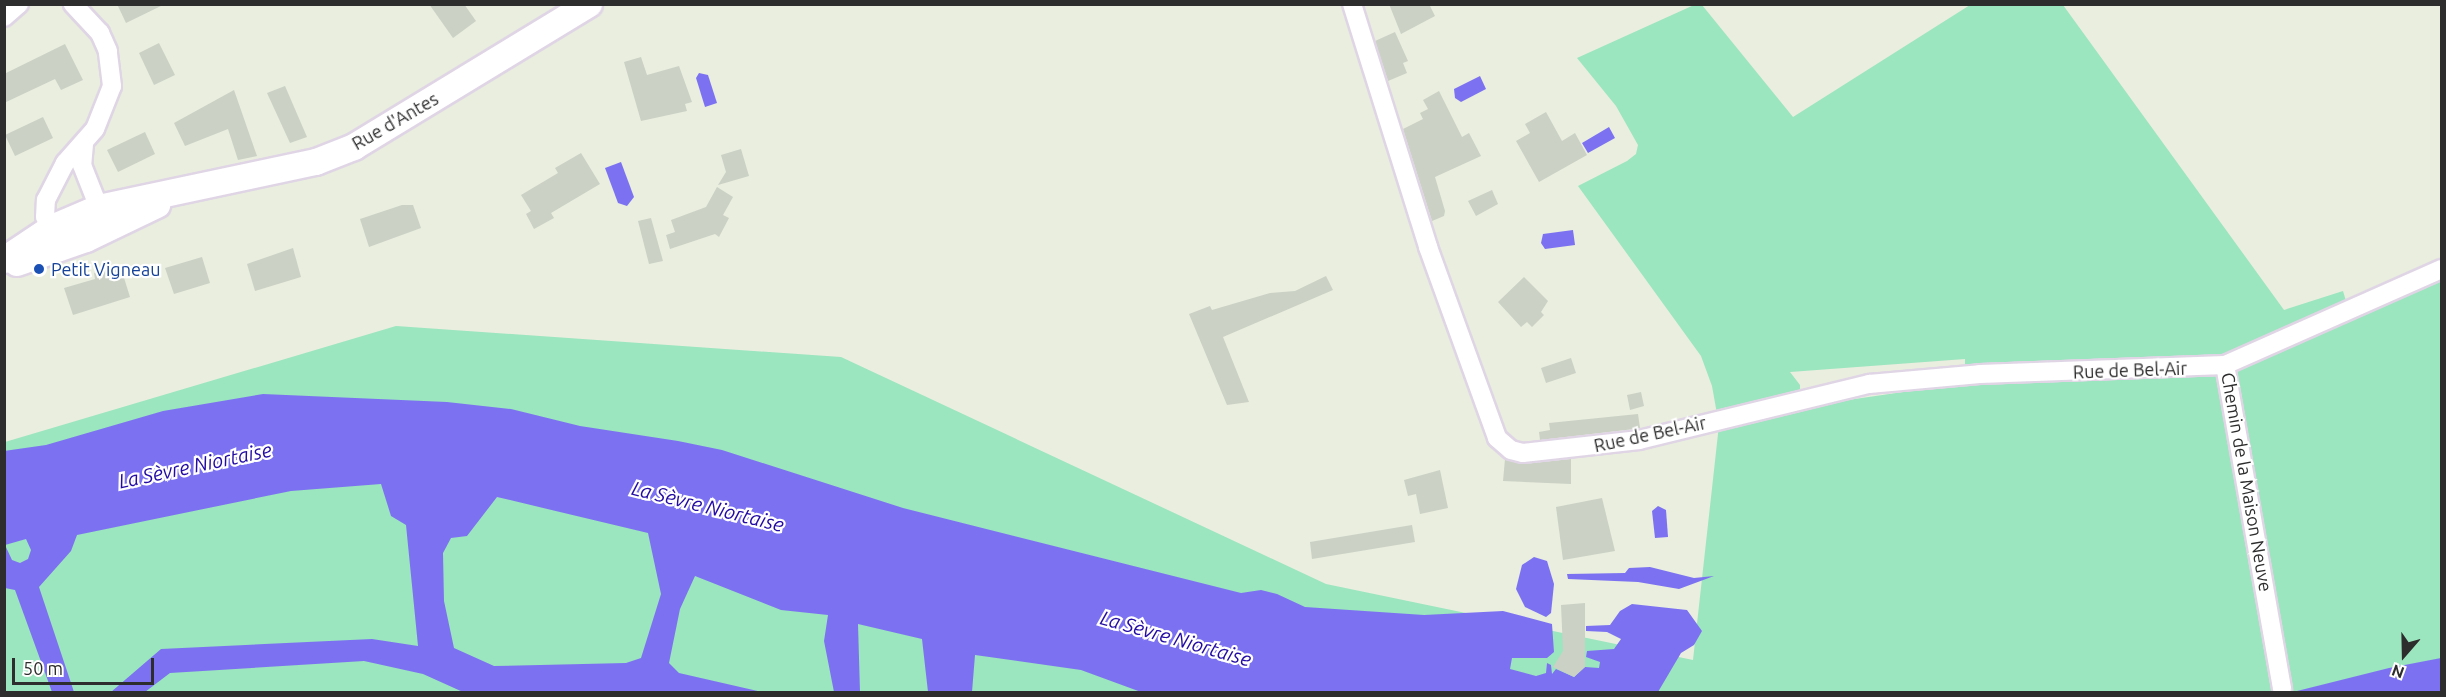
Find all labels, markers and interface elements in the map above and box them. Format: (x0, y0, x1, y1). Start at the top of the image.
street label: Rue d'Antes (348, 88, 442, 154)
place label: Petit Vigneau (51, 258, 160, 280)
marker: Petit Vigneau (32, 262, 46, 276)
street label: Rue de Bel-Air (2072, 357, 2188, 383)
street label: Chemin de la Maison Neuve (2217, 371, 2277, 593)
street label: Rue de Bel-Air (1592, 412, 1708, 456)
water label: La Sèvre Niortaise (116, 437, 274, 493)
water label: La Sèvre Niortaise (629, 476, 787, 536)
water label: La Sèvre Niortaise (1098, 605, 1254, 671)
north arrow (2374, 625, 2434, 685)
scale bar (15, 646, 158, 684)
text: 50 m (23, 658, 63, 678)
text: N (2389, 661, 2407, 682)

